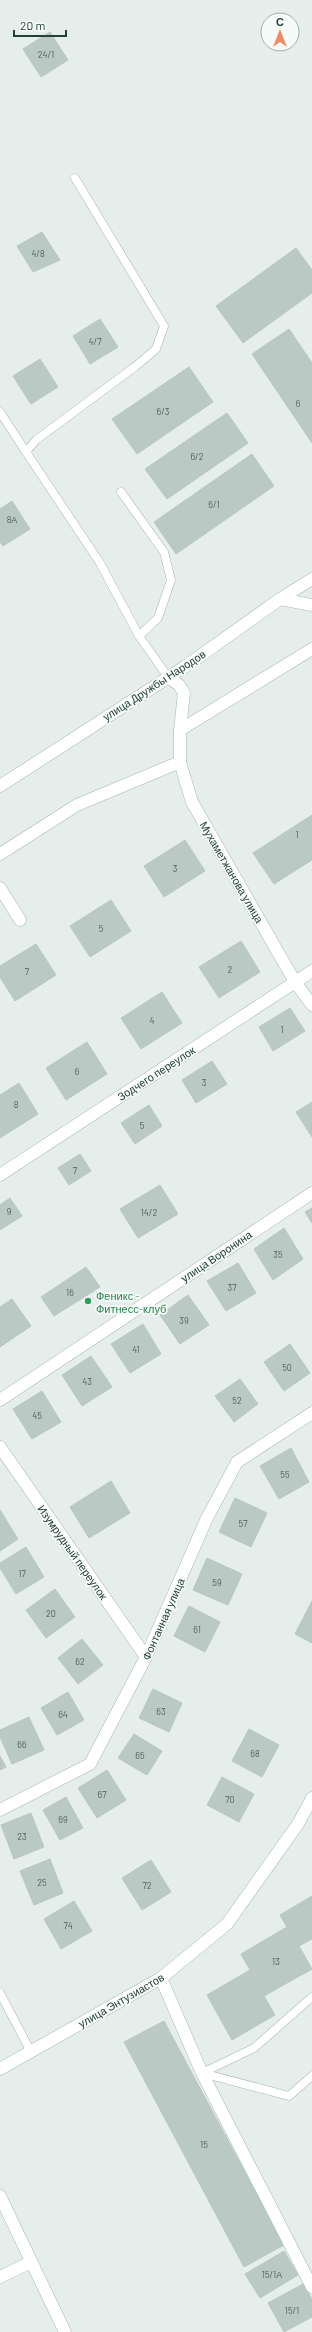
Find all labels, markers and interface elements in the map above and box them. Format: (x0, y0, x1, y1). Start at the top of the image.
scale bar (14, 12, 66, 38)
north arrow (260, 12, 300, 52)
text: С (276, 15, 284, 28)
text: 20 m (20, 18, 46, 32)
house number: 24/1 (38, 49, 54, 60)
house number: 4/8 (31, 248, 45, 259)
house number: 4/7 (89, 336, 102, 347)
house number: 6 (296, 398, 301, 409)
house number: 6/3 (157, 406, 170, 417)
house number: 6/2 (190, 451, 204, 462)
house number: 6/1 (208, 499, 220, 510)
house number: 8А (7, 514, 17, 525)
street label: улица Дружбы Народов (100, 647, 208, 723)
street label: Мухаметжанова улица (198, 819, 267, 926)
house number: 1 (295, 829, 299, 840)
house number: 3 (173, 863, 178, 874)
house number: 5 (99, 923, 104, 934)
house number: 2 (228, 964, 233, 975)
house number: 7 (25, 966, 30, 977)
house number: 4 (150, 1015, 155, 1026)
house number: 1 (280, 1024, 284, 1035)
street label: Зодчего переулок (115, 1043, 197, 1103)
house number: 6 (75, 1066, 80, 1077)
house number: 3 (202, 1077, 207, 1088)
house number: 8 (14, 1099, 19, 1110)
house number: 5 (140, 1120, 145, 1131)
house number: 7 (73, 1165, 78, 1176)
house number: 9 (7, 1206, 12, 1217)
house number: 14/2 (141, 1207, 157, 1218)
street label: улица Воронина (178, 1227, 255, 1284)
house number: 35 (273, 1249, 283, 1260)
house number: 37 (228, 1282, 237, 1293)
house number: 16 (66, 1287, 74, 1298)
place label: Феникс - Фитнесс-клуб (96, 1289, 166, 1315)
marker: Феникс - Фитнесс-клуб (83, 1296, 93, 1306)
house number: 39 (179, 1315, 189, 1326)
house number: 41 (132, 1344, 140, 1355)
house number: 50 (282, 1362, 292, 1373)
house number: 43 (82, 1376, 92, 1387)
house number: 52 (232, 1395, 242, 1406)
house number: 45 (32, 1410, 42, 1421)
house number: 55 (280, 1469, 290, 1480)
street label: Изумрудный переулок (35, 1502, 111, 1602)
house number: 57 (239, 1518, 248, 1529)
house number: 17 (18, 1568, 26, 1579)
street label: Фонтанная улица (139, 1575, 187, 1662)
house number: 59 (212, 1577, 222, 1588)
house number: 20 (46, 1608, 56, 1619)
house number: 61 (193, 1624, 201, 1635)
house number: 62 (75, 1656, 85, 1667)
house number: 63 (156, 1706, 166, 1717)
house number: 64 (58, 1709, 68, 1720)
house number: 66 (17, 1739, 27, 1750)
house number: 68 (250, 1748, 260, 1759)
house number: 65 (135, 1750, 145, 1761)
house number: 67 (98, 1789, 107, 1800)
house number: 70 (225, 1794, 235, 1805)
house number: 69 (58, 1814, 68, 1825)
house number: 23 (17, 1831, 27, 1842)
house number: 25 (37, 1877, 47, 1888)
house number: 72 (142, 1880, 152, 1891)
house number: 74 (63, 1920, 73, 1931)
house number: 13 (272, 1956, 280, 1967)
street label: улица Энтузиастов (76, 1970, 166, 2030)
house number: 15 (200, 2139, 208, 2150)
house number: 15/1А (262, 2269, 282, 2280)
house number: 15/1 (285, 2305, 299, 2316)

